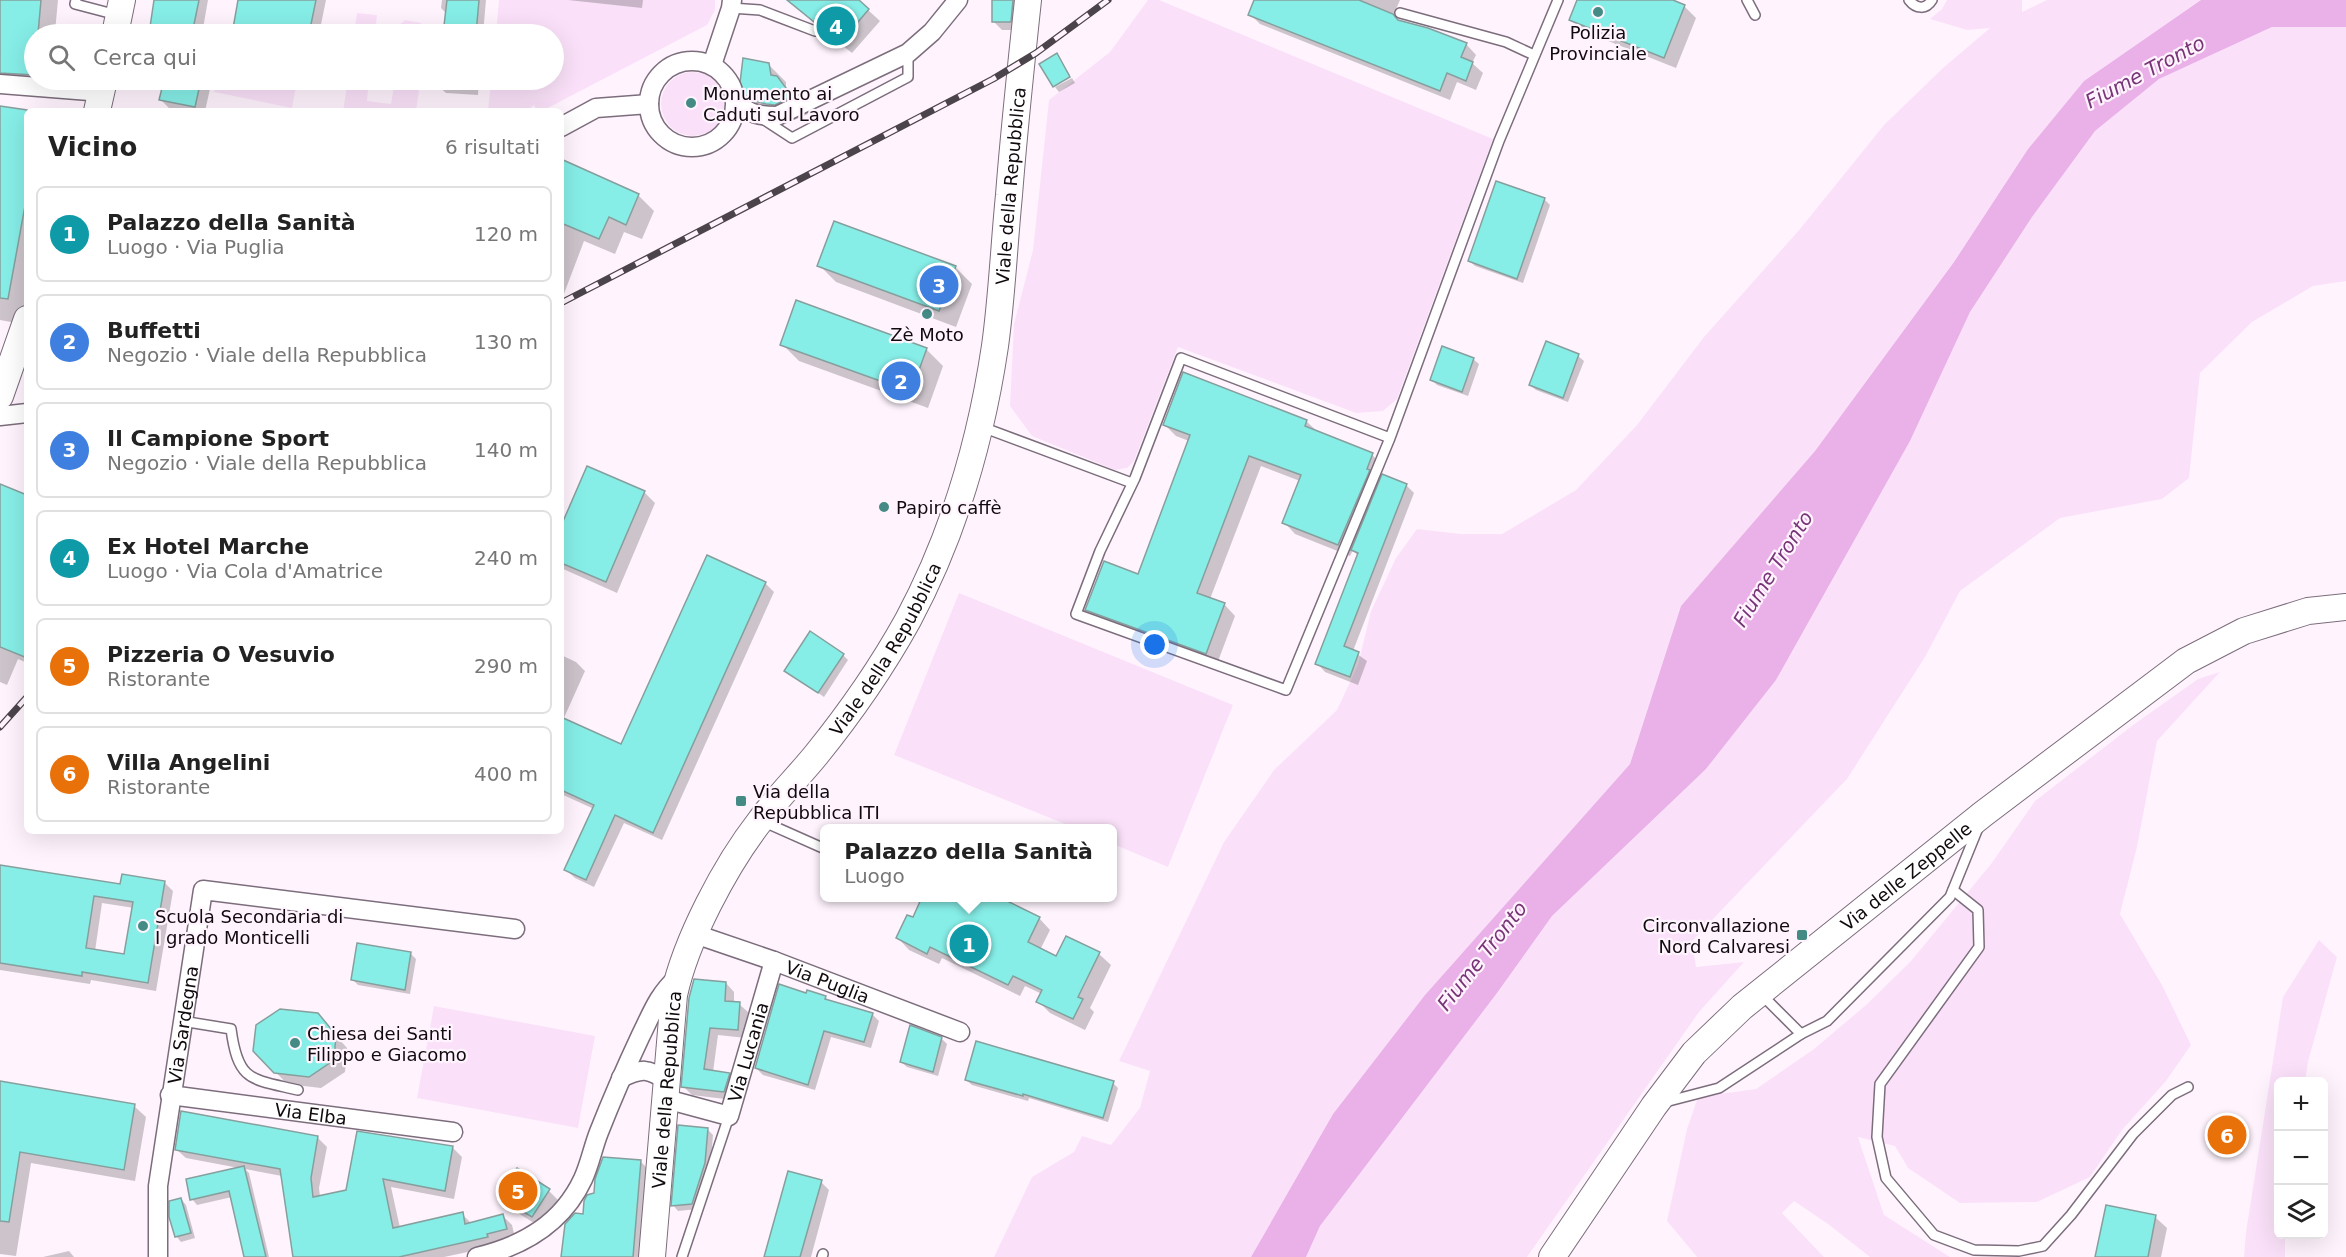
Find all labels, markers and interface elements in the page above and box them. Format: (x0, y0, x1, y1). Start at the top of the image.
pin: 4 (816, 3, 856, 48)
marker: Polizia Provinciale (1591, 5, 1605, 19)
place label: Polizia Provinciale (1549, 22, 1647, 64)
search box (24, 24, 564, 90)
water label: Fiume Tronto (2081, 30, 2209, 114)
icon: search (45, 41, 78, 74)
text: Cerca qui (93, 45, 197, 70)
place label: Monumento ai Caduti sul Lavoro (703, 83, 859, 125)
street label: Viale della Repubblica (991, 86, 1029, 286)
marker: Monumento ai Caduti sul Lavoro (684, 96, 698, 110)
text: Vicino (48, 132, 137, 162)
text: 6 risultati (445, 135, 540, 159)
text: Palazzo della Sanità (107, 210, 356, 235)
text: 1 (63, 222, 76, 246)
text: 120 m (474, 222, 538, 246)
text: Luogo · Via Puglia (107, 235, 285, 259)
pin: 3 (920, 262, 958, 308)
marker: Zè Moto (920, 307, 934, 321)
text: Buffetti (107, 318, 201, 343)
place label: Zè Moto (890, 324, 964, 345)
text: 2 (63, 330, 76, 354)
text: 130 m (474, 330, 538, 354)
text: Negozio · Viale della Repubblica (107, 343, 427, 367)
pin: 2 (882, 358, 920, 404)
text: Il Campione Sport (107, 426, 329, 451)
text: 3 (63, 438, 76, 462)
text: 140 m (474, 438, 538, 462)
text: Negozio · Viale della Repubblica (107, 451, 427, 475)
place label: Papiro caffè (896, 497, 1002, 518)
marker: Papiro caffè (877, 500, 891, 514)
water label: Fiume Tronto (1728, 507, 1818, 631)
text: Ex Hotel Marche (107, 534, 309, 559)
text: 4 (63, 546, 76, 570)
text: 240 m (474, 546, 538, 570)
text: Luogo · Via Cola d'Amatrice (107, 559, 383, 583)
street label: Viale della Repubblica (825, 559, 945, 740)
your location (1140, 630, 1169, 659)
text: Pizzeria O Vesuvio (107, 642, 335, 667)
text: 5 (63, 654, 76, 678)
text: 290 m (474, 654, 538, 678)
text: Ristorante (107, 667, 210, 691)
text: Villa Angelini (107, 750, 270, 775)
text: 6 (63, 762, 76, 786)
text: 400 m (474, 762, 538, 786)
text: Ristorante (107, 775, 210, 799)
place label: Via della Repubblica ITI (753, 781, 880, 823)
marker: Via della Repubblica ITI (734, 794, 748, 808)
street label: Via delle Zeppelle (1836, 817, 1975, 934)
popup (820, 824, 1117, 902)
text: Palazzo della Sanità (844, 839, 1093, 864)
text: Luogo (844, 864, 905, 888)
water label: Fiume Tronto (1432, 897, 1532, 1015)
place label: Scuola Secondaria di I grado Monticelli (155, 906, 343, 948)
place label: Circonvallazione Nord Calvaresi (1642, 915, 1790, 957)
marker: Scuola Secondaria di I grado Monticelli (136, 919, 150, 933)
pin: 1 (950, 922, 988, 966)
marker: Circonvallazione Nord Calvaresi (1795, 928, 1809, 942)
street label: Via Puglia (783, 956, 873, 1007)
street label: Via Sardegna (163, 964, 202, 1086)
street label: Viale della Repubblica (647, 990, 685, 1189)
street label: Via Lucania (723, 999, 772, 1104)
place label: Chiesa dei Santi Filippo e Giacomo (307, 1023, 467, 1065)
marker: Chiesa dei Santi Filippo e Giacomo (288, 1036, 302, 1050)
map controls (2274, 1077, 2328, 1239)
button: + (2274, 1077, 2328, 1131)
street label: Via Elba (273, 1098, 348, 1129)
pin: 6 (2208, 1112, 2246, 1158)
button: − (2274, 1131, 2328, 1185)
pin: 5 (498, 1168, 538, 1214)
button: layers (2274, 1185, 2328, 1239)

